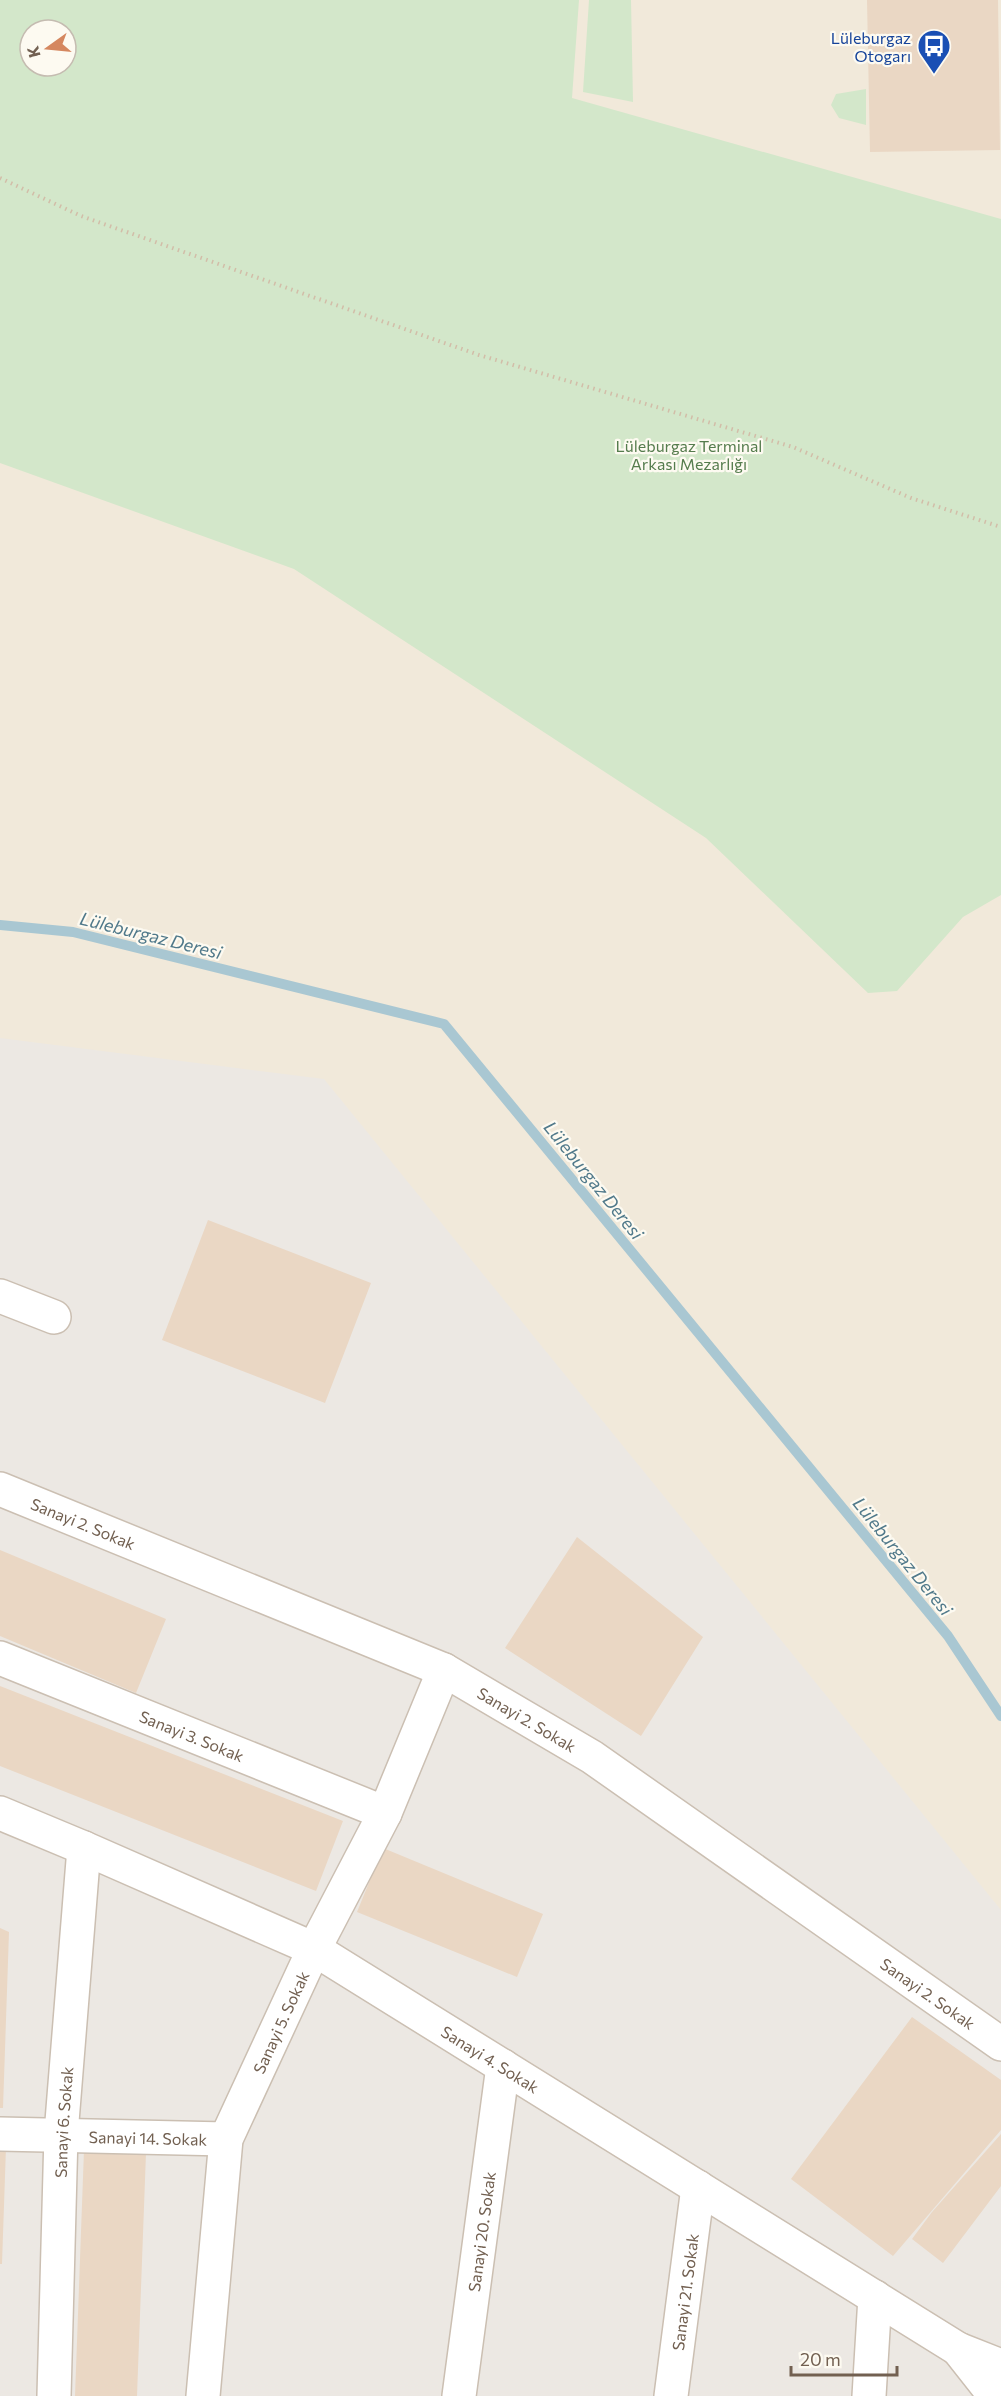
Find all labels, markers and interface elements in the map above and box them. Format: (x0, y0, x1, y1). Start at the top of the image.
north arrow (18, 18, 78, 78)
place label: Lüleburgaz Otogarı (831, 28, 911, 65)
bus stop icon: Lüleburgaz Otogarı (916, 28, 952, 75)
text: K (22, 44, 44, 60)
park label: Lüleburgaz Terminal Arkası Mezarlığı (616, 436, 762, 473)
water label: Lüleburgaz Deresi (78, 907, 226, 964)
water label: Lüleburgaz Deresi (540, 1116, 649, 1245)
water label: Lüleburgaz Deresi (849, 1492, 958, 1621)
street label: Sanayi 2. Sokak (28, 1493, 139, 1553)
street label: Sanayi 2. Sokak (475, 1683, 580, 1755)
street label: Sanayi 3. Sokak (137, 1706, 247, 1765)
street label: Sanayi 2. Sokak (877, 1953, 979, 2033)
street label: Sanayi 5. Sokak (248, 1967, 312, 2076)
street label: Sanayi 4. Sokak (438, 2021, 543, 2096)
street label: Sanayi 6. Sokak (50, 2065, 76, 2178)
street label: Sanayi 14. Sokak (89, 2126, 208, 2148)
street label: Sanayi 20. Sokak (464, 2170, 498, 2293)
street label: Sanayi 21. Sokak (667, 2232, 701, 2352)
scale bar (791, 2339, 898, 2377)
text: 20 m (800, 2348, 841, 2370)

